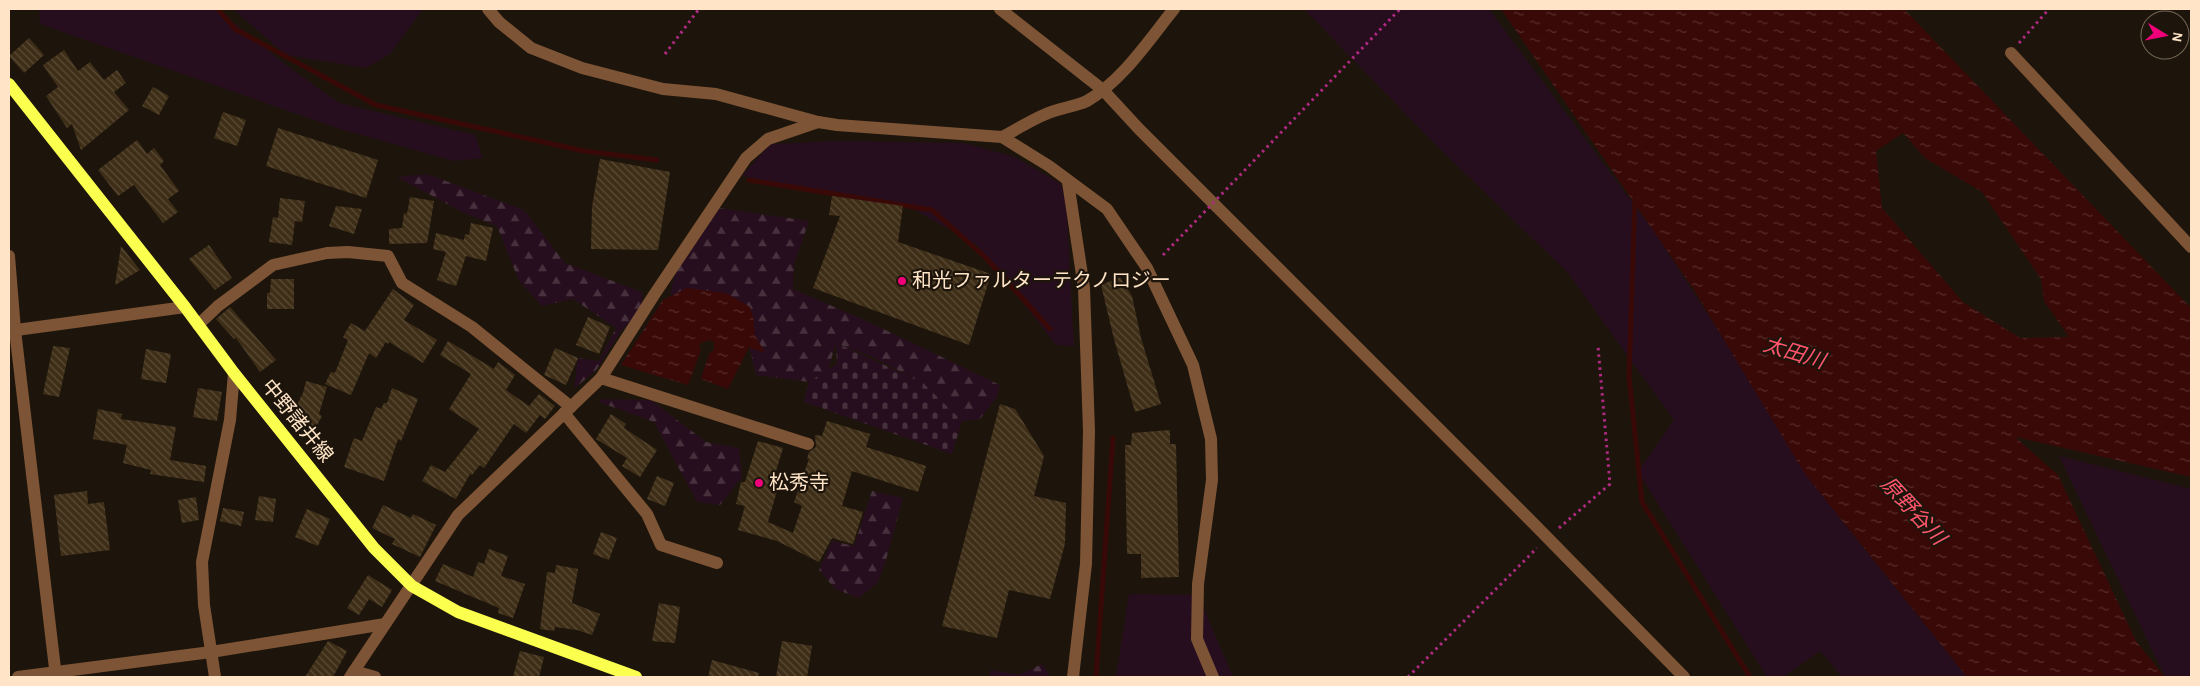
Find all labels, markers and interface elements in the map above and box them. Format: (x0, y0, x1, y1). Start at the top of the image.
north arrow (2140, 10, 2190, 60)
text: N (2169, 31, 2185, 43)
place label: 和光ファルターテクノロジー (912, 270, 1171, 291)
marker: 和光ファルターテクノロジー (896, 275, 908, 287)
water label: 太田川 (1761, 333, 1829, 373)
street label: 中野諸井線 (258, 375, 338, 466)
place label: 松秀寺 (769, 472, 829, 493)
water label: 原野谷川 (1877, 472, 1951, 550)
marker: 松秀寺 (753, 477, 765, 489)

